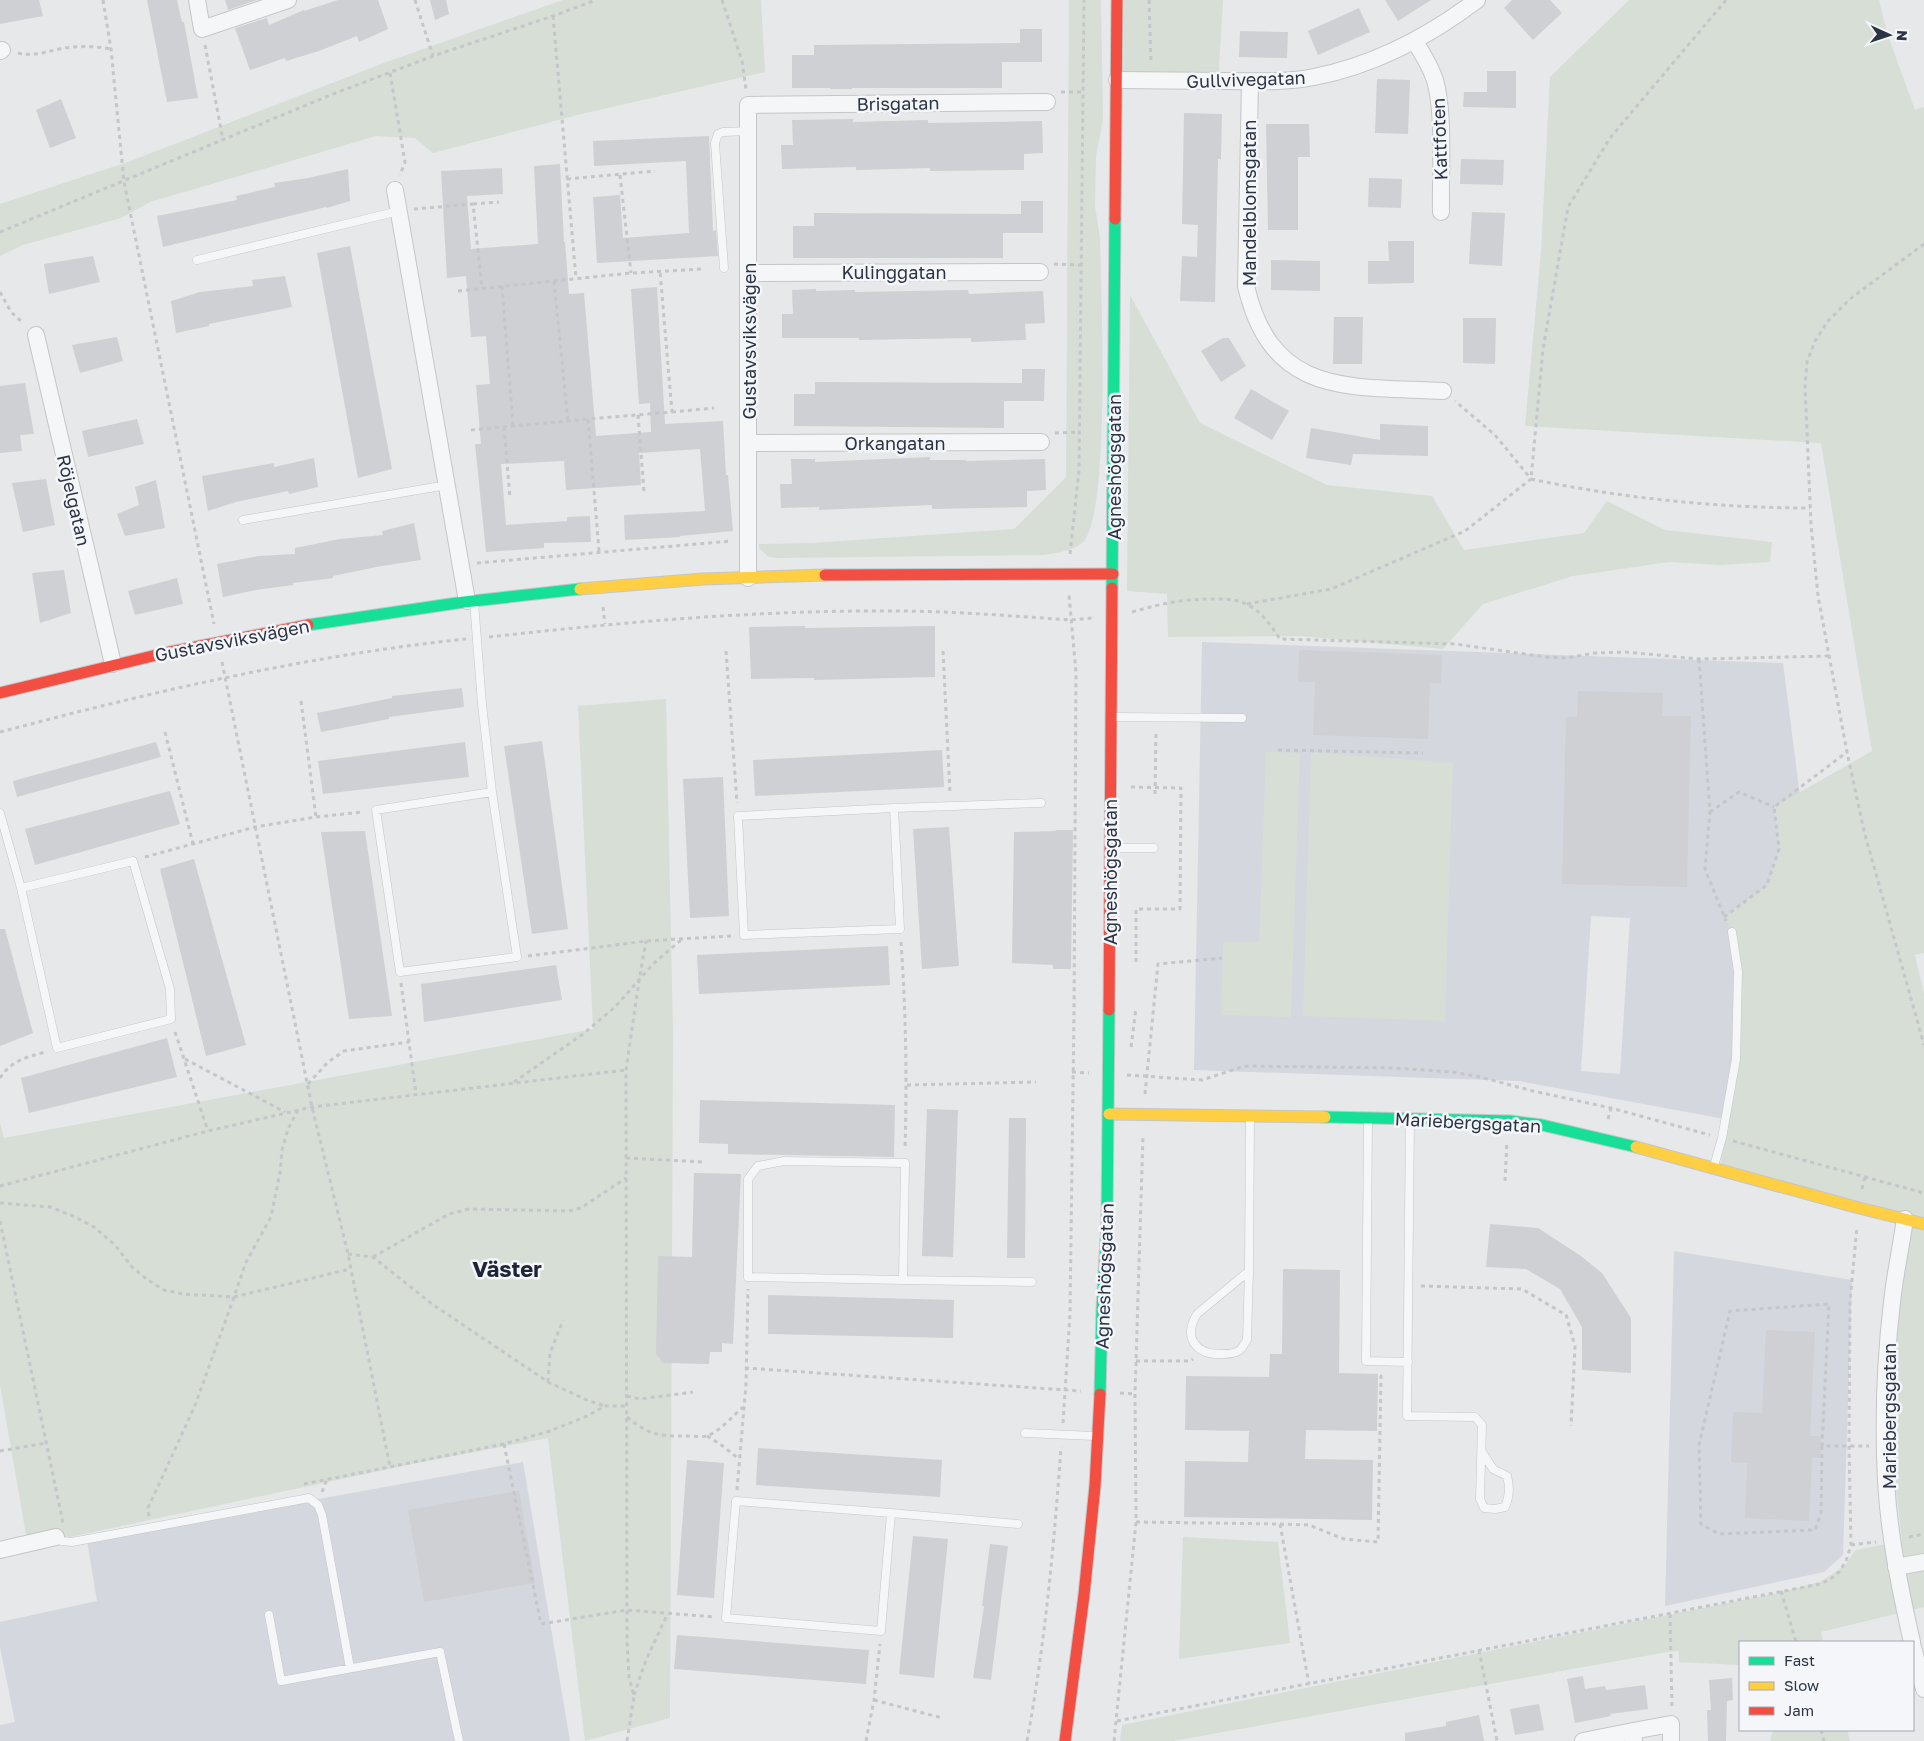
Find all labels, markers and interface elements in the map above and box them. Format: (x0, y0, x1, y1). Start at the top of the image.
north arrow (1864, 10, 1914, 60)
text: N (1894, 30, 1911, 41)
street label: Gullvivegatan (1186, 66, 1306, 92)
street label: Brisgatan (856, 91, 940, 115)
street label: Kattfoten (1427, 97, 1451, 181)
street label: Mandelblomsgatan (1238, 120, 1260, 286)
street label: Kulinggatan (841, 261, 947, 283)
street label: Gustavsviksvägen (738, 263, 760, 419)
street label: Agneshögsgatan (1103, 394, 1125, 540)
street label: Orkangatan (844, 432, 946, 454)
street label: Röjelgatan (53, 452, 95, 548)
street label: Gustavsviksvägen (153, 614, 311, 666)
street label: Agneshögsgatan (1099, 799, 1121, 945)
street label: Mariebergsgatan (1394, 1107, 1542, 1137)
street label: Agneshögsgatan (1090, 1203, 1118, 1349)
district label: Väster (472, 1255, 542, 1282)
street label: Mariebergsgatan (1878, 1343, 1900, 1489)
legend (1739, 1641, 1914, 1731)
text: Fast (1784, 1651, 1815, 1669)
text: Slow (1784, 1676, 1819, 1694)
text: Jam (1784, 1701, 1814, 1719)

